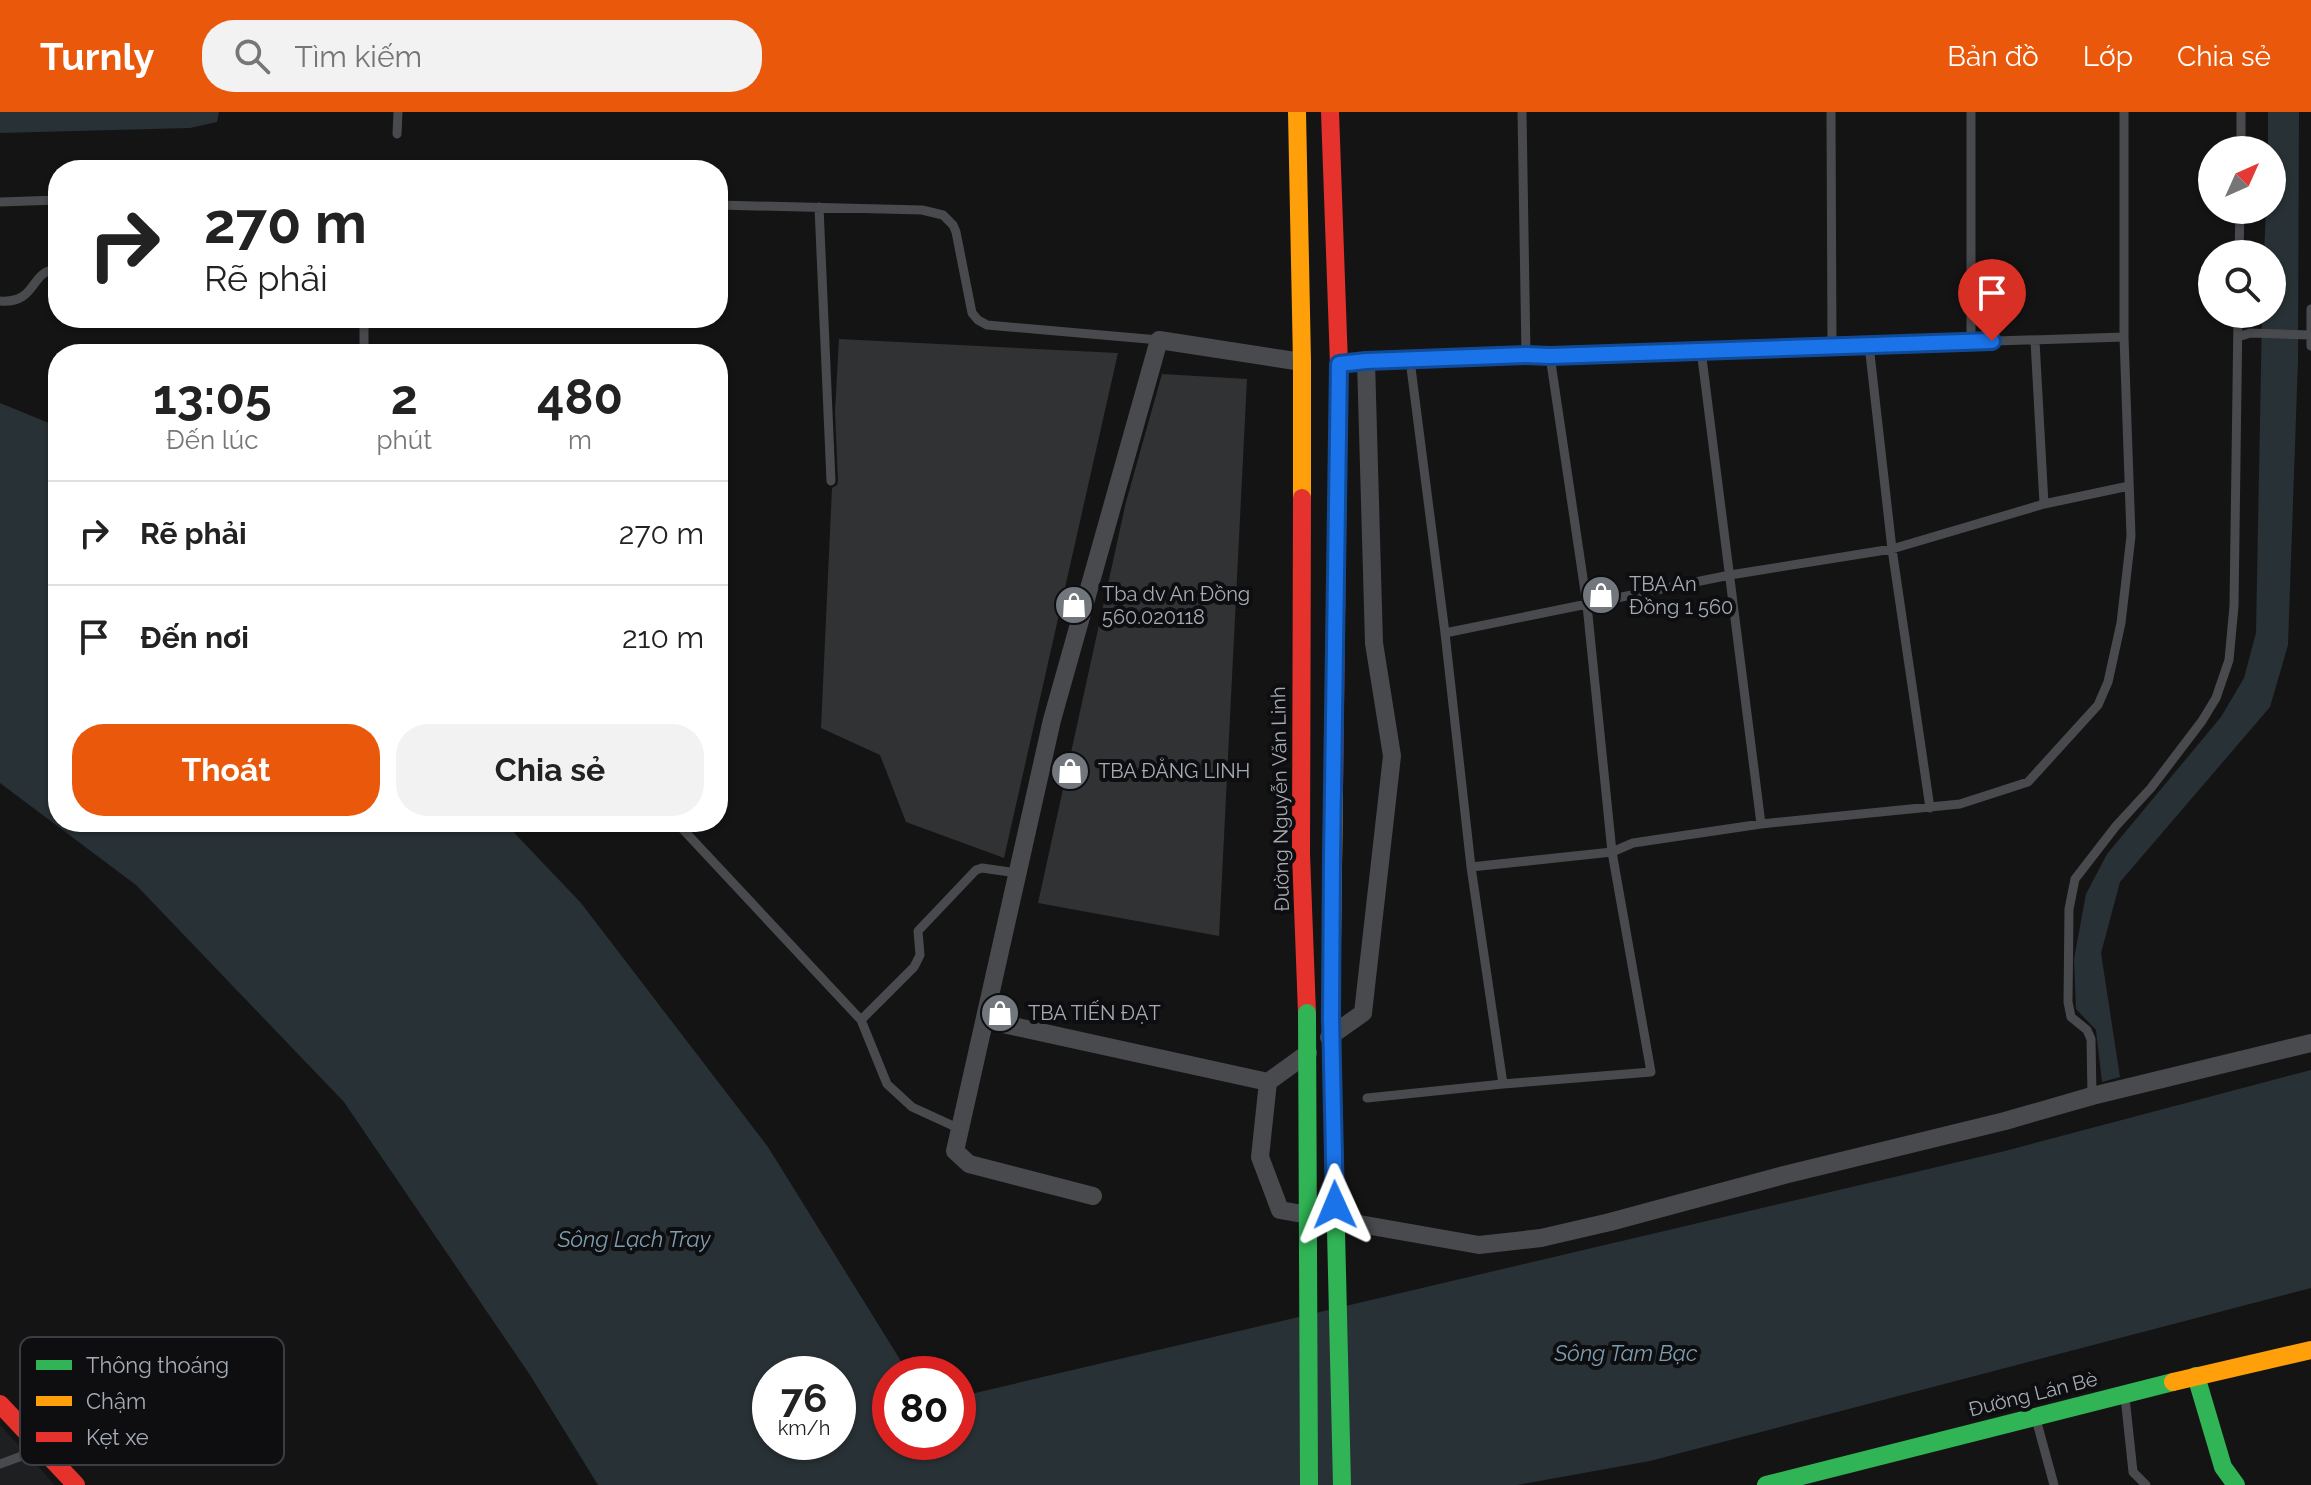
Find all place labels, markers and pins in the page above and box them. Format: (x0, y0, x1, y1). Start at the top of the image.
pin (1958, 259, 2026, 341)
place label: TBA An Đồng 1 560 (1629, 572, 1733, 619)
shop icon: TBA An Đồng 1 560 (1580, 574, 1622, 616)
place label: Tba dv An Đồng 560.020118 (1102, 582, 1250, 629)
shop icon: Tba dv An Đồng 560.020118 (1053, 584, 1095, 626)
shop icon: TBA ĐĂNG LINH (1049, 750, 1091, 792)
place label: TBA ĐĂNG LINH (1098, 759, 1250, 783)
shop icon: TBA TIẾN ĐẠT (979, 992, 1021, 1034)
place label: TBA TIẾN ĐẠT (1028, 1000, 1161, 1025)

